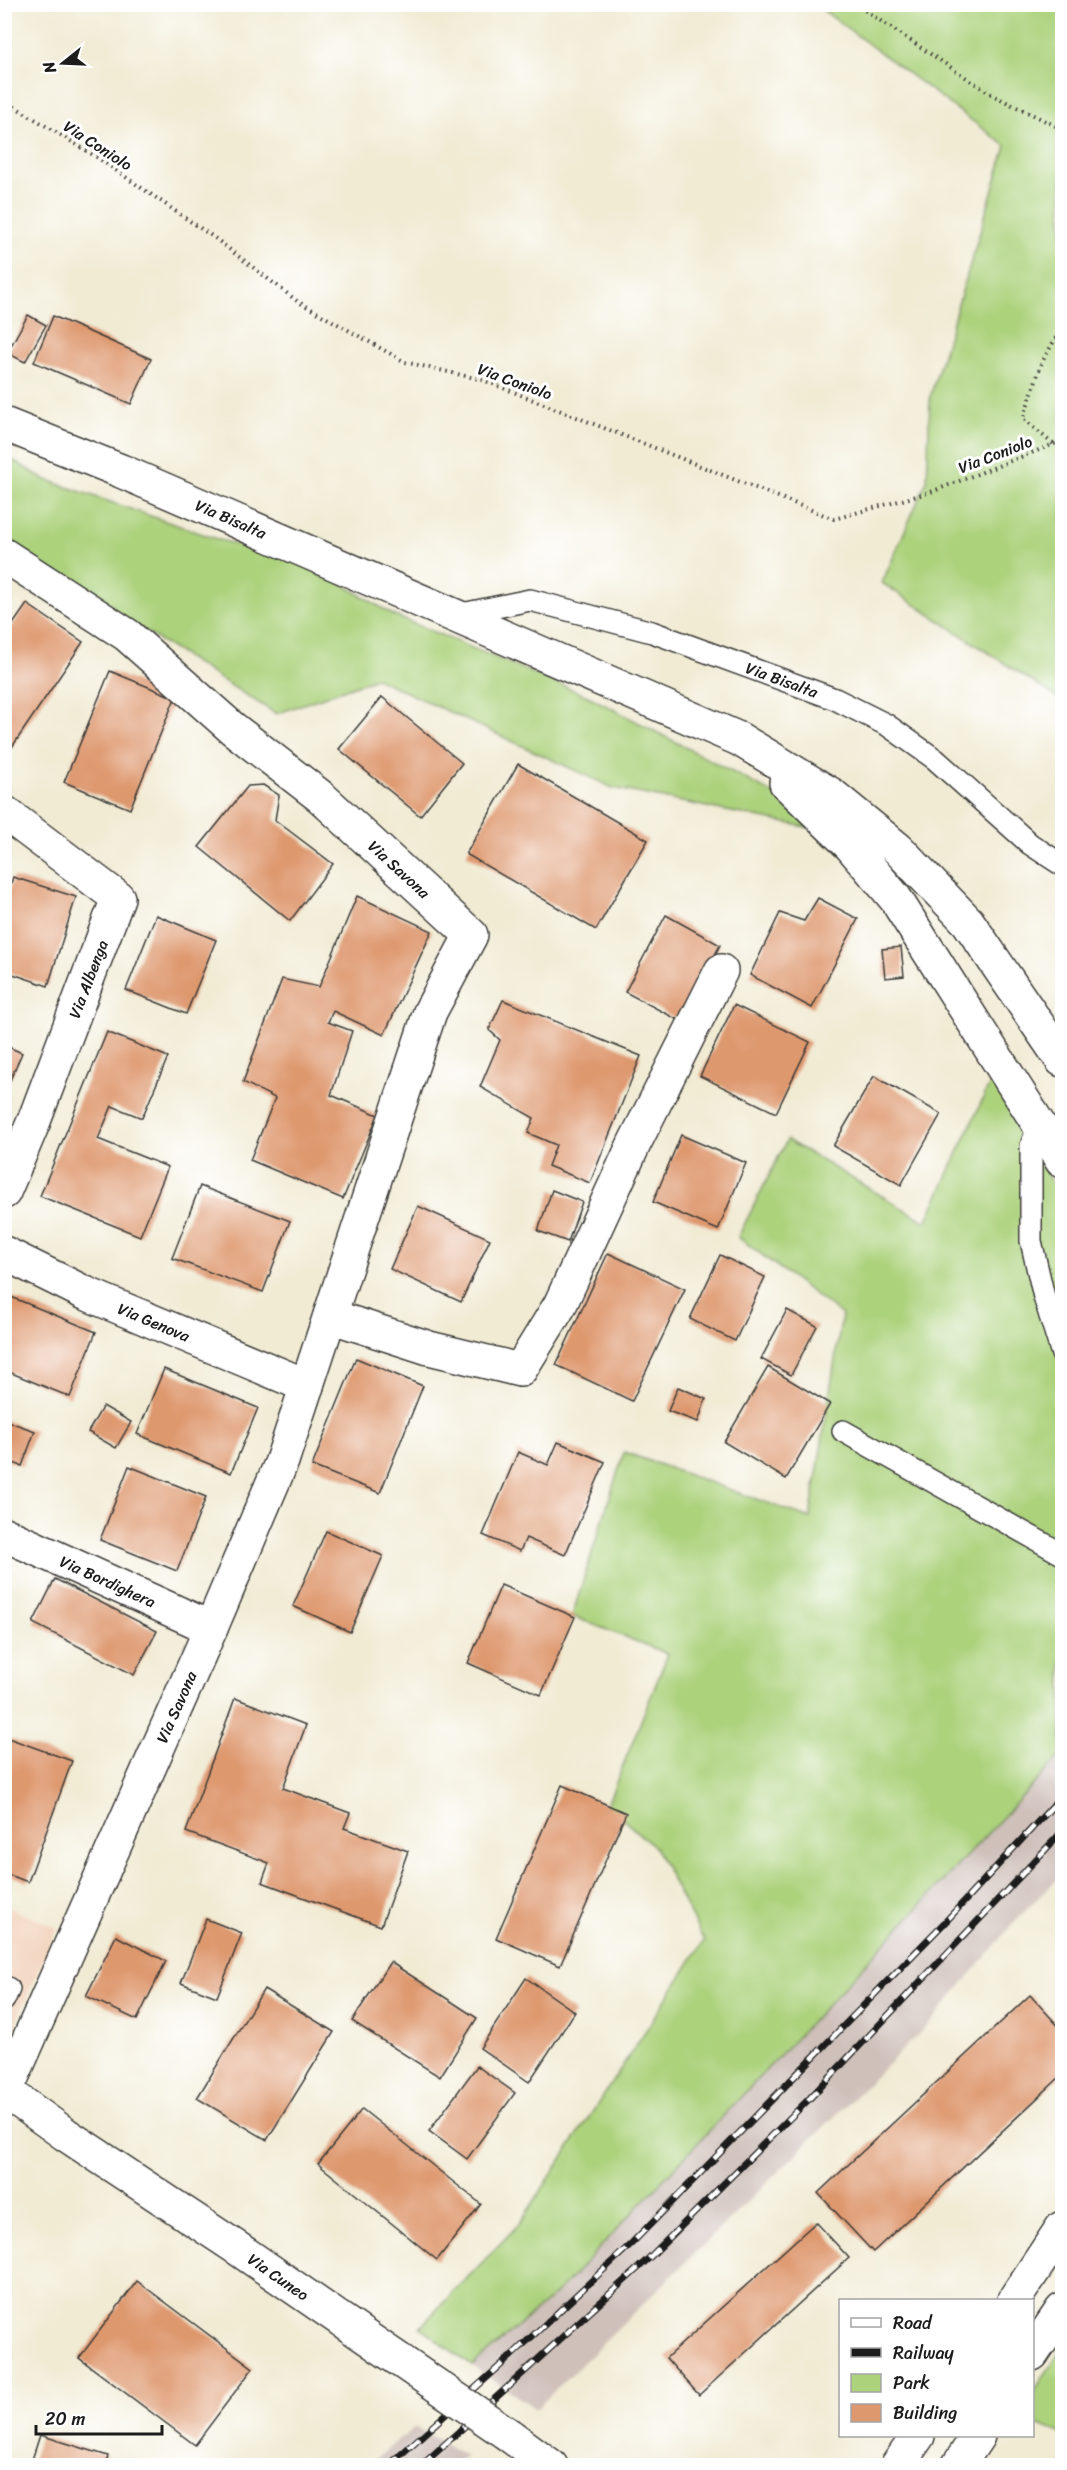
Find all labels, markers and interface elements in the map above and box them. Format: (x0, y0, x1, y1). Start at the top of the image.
north arrow (33, 33, 93, 93)
text: N (33, 57, 65, 78)
street label: Via Coniolo (57, 112, 138, 179)
street label: Via Coniolo (473, 355, 556, 408)
street label: Via Coniolo (954, 427, 1037, 482)
street label: Via Bisalta (190, 491, 272, 548)
street label: Via Bisalta (741, 653, 823, 707)
street label: Via Savona (361, 833, 438, 907)
street label: Via Albenga (60, 936, 117, 1023)
street label: Via Genova (113, 1294, 195, 1351)
street label: Via Bordighera (55, 1547, 161, 1616)
street label: Via Savona (148, 1666, 206, 1748)
street label: Via Cuneo (241, 2245, 315, 2309)
legend (839, 2299, 1034, 2437)
text: Road (893, 2307, 933, 2339)
text: Railway (893, 2337, 955, 2369)
text: Park (893, 2367, 930, 2399)
text: Building (893, 2397, 957, 2429)
scale bar (36, 2398, 162, 2436)
text: 20 m (45, 2403, 85, 2435)

